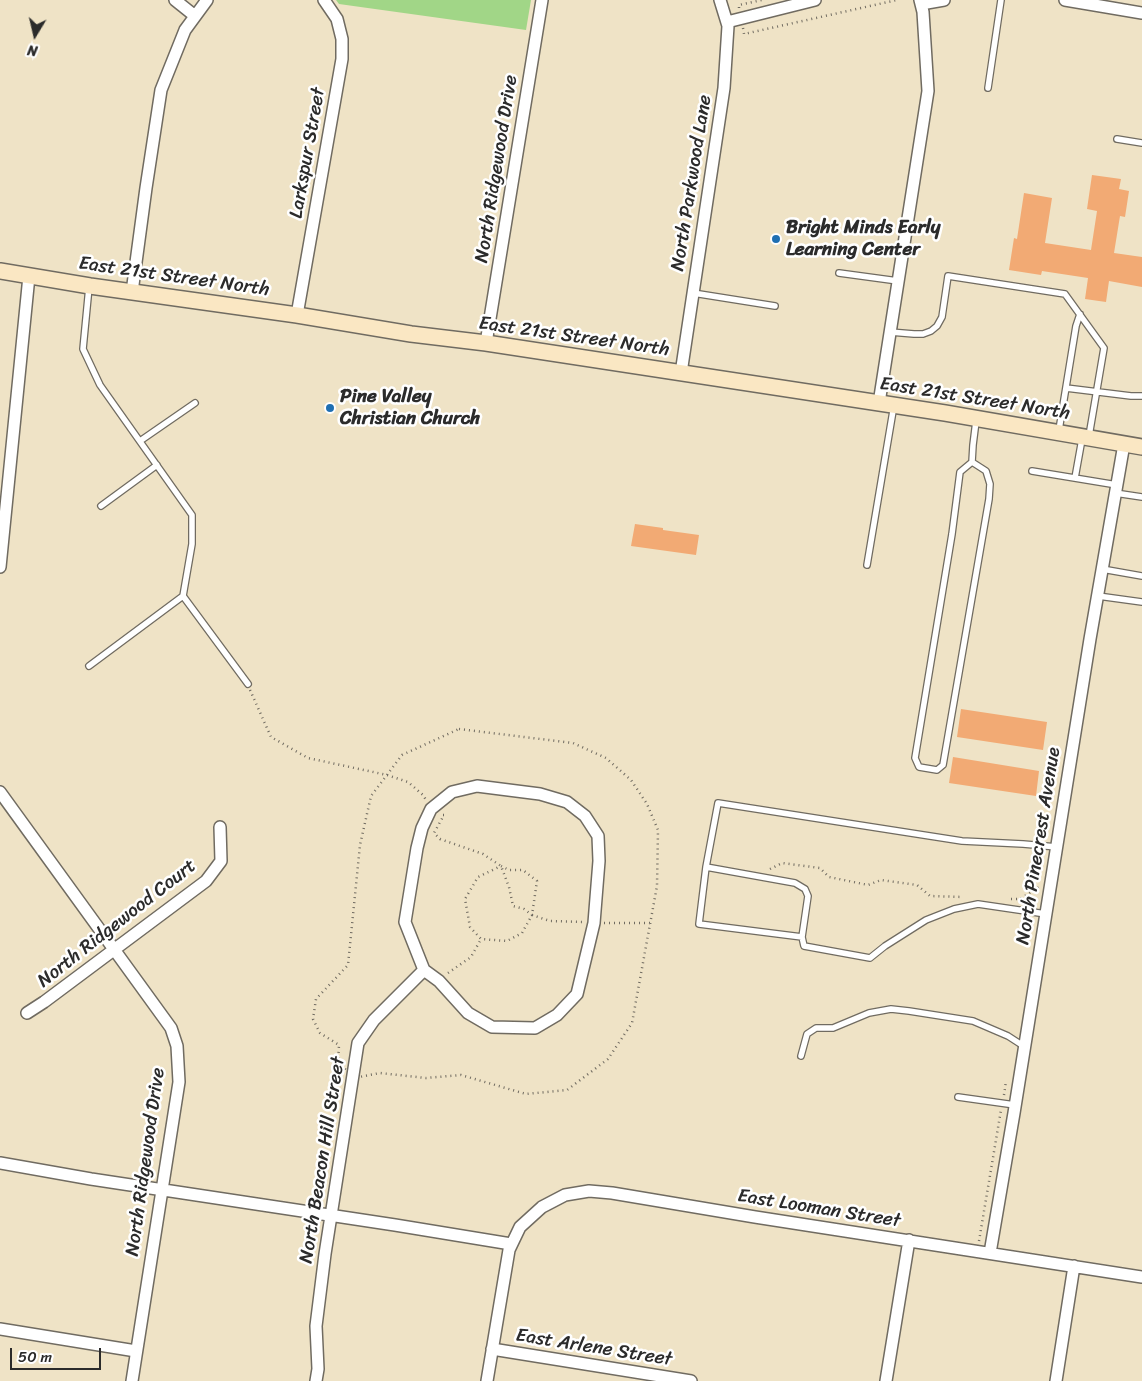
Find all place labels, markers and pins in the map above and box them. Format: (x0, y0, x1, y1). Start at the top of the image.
place label: Bright Minds Early Learning Center (786, 217, 941, 261)
marker: Bright Minds Early Learning Center (770, 233, 782, 245)
place label: Pine Valley Christian Church (340, 386, 480, 430)
marker: Pine Valley Christian Church (324, 402, 336, 414)

